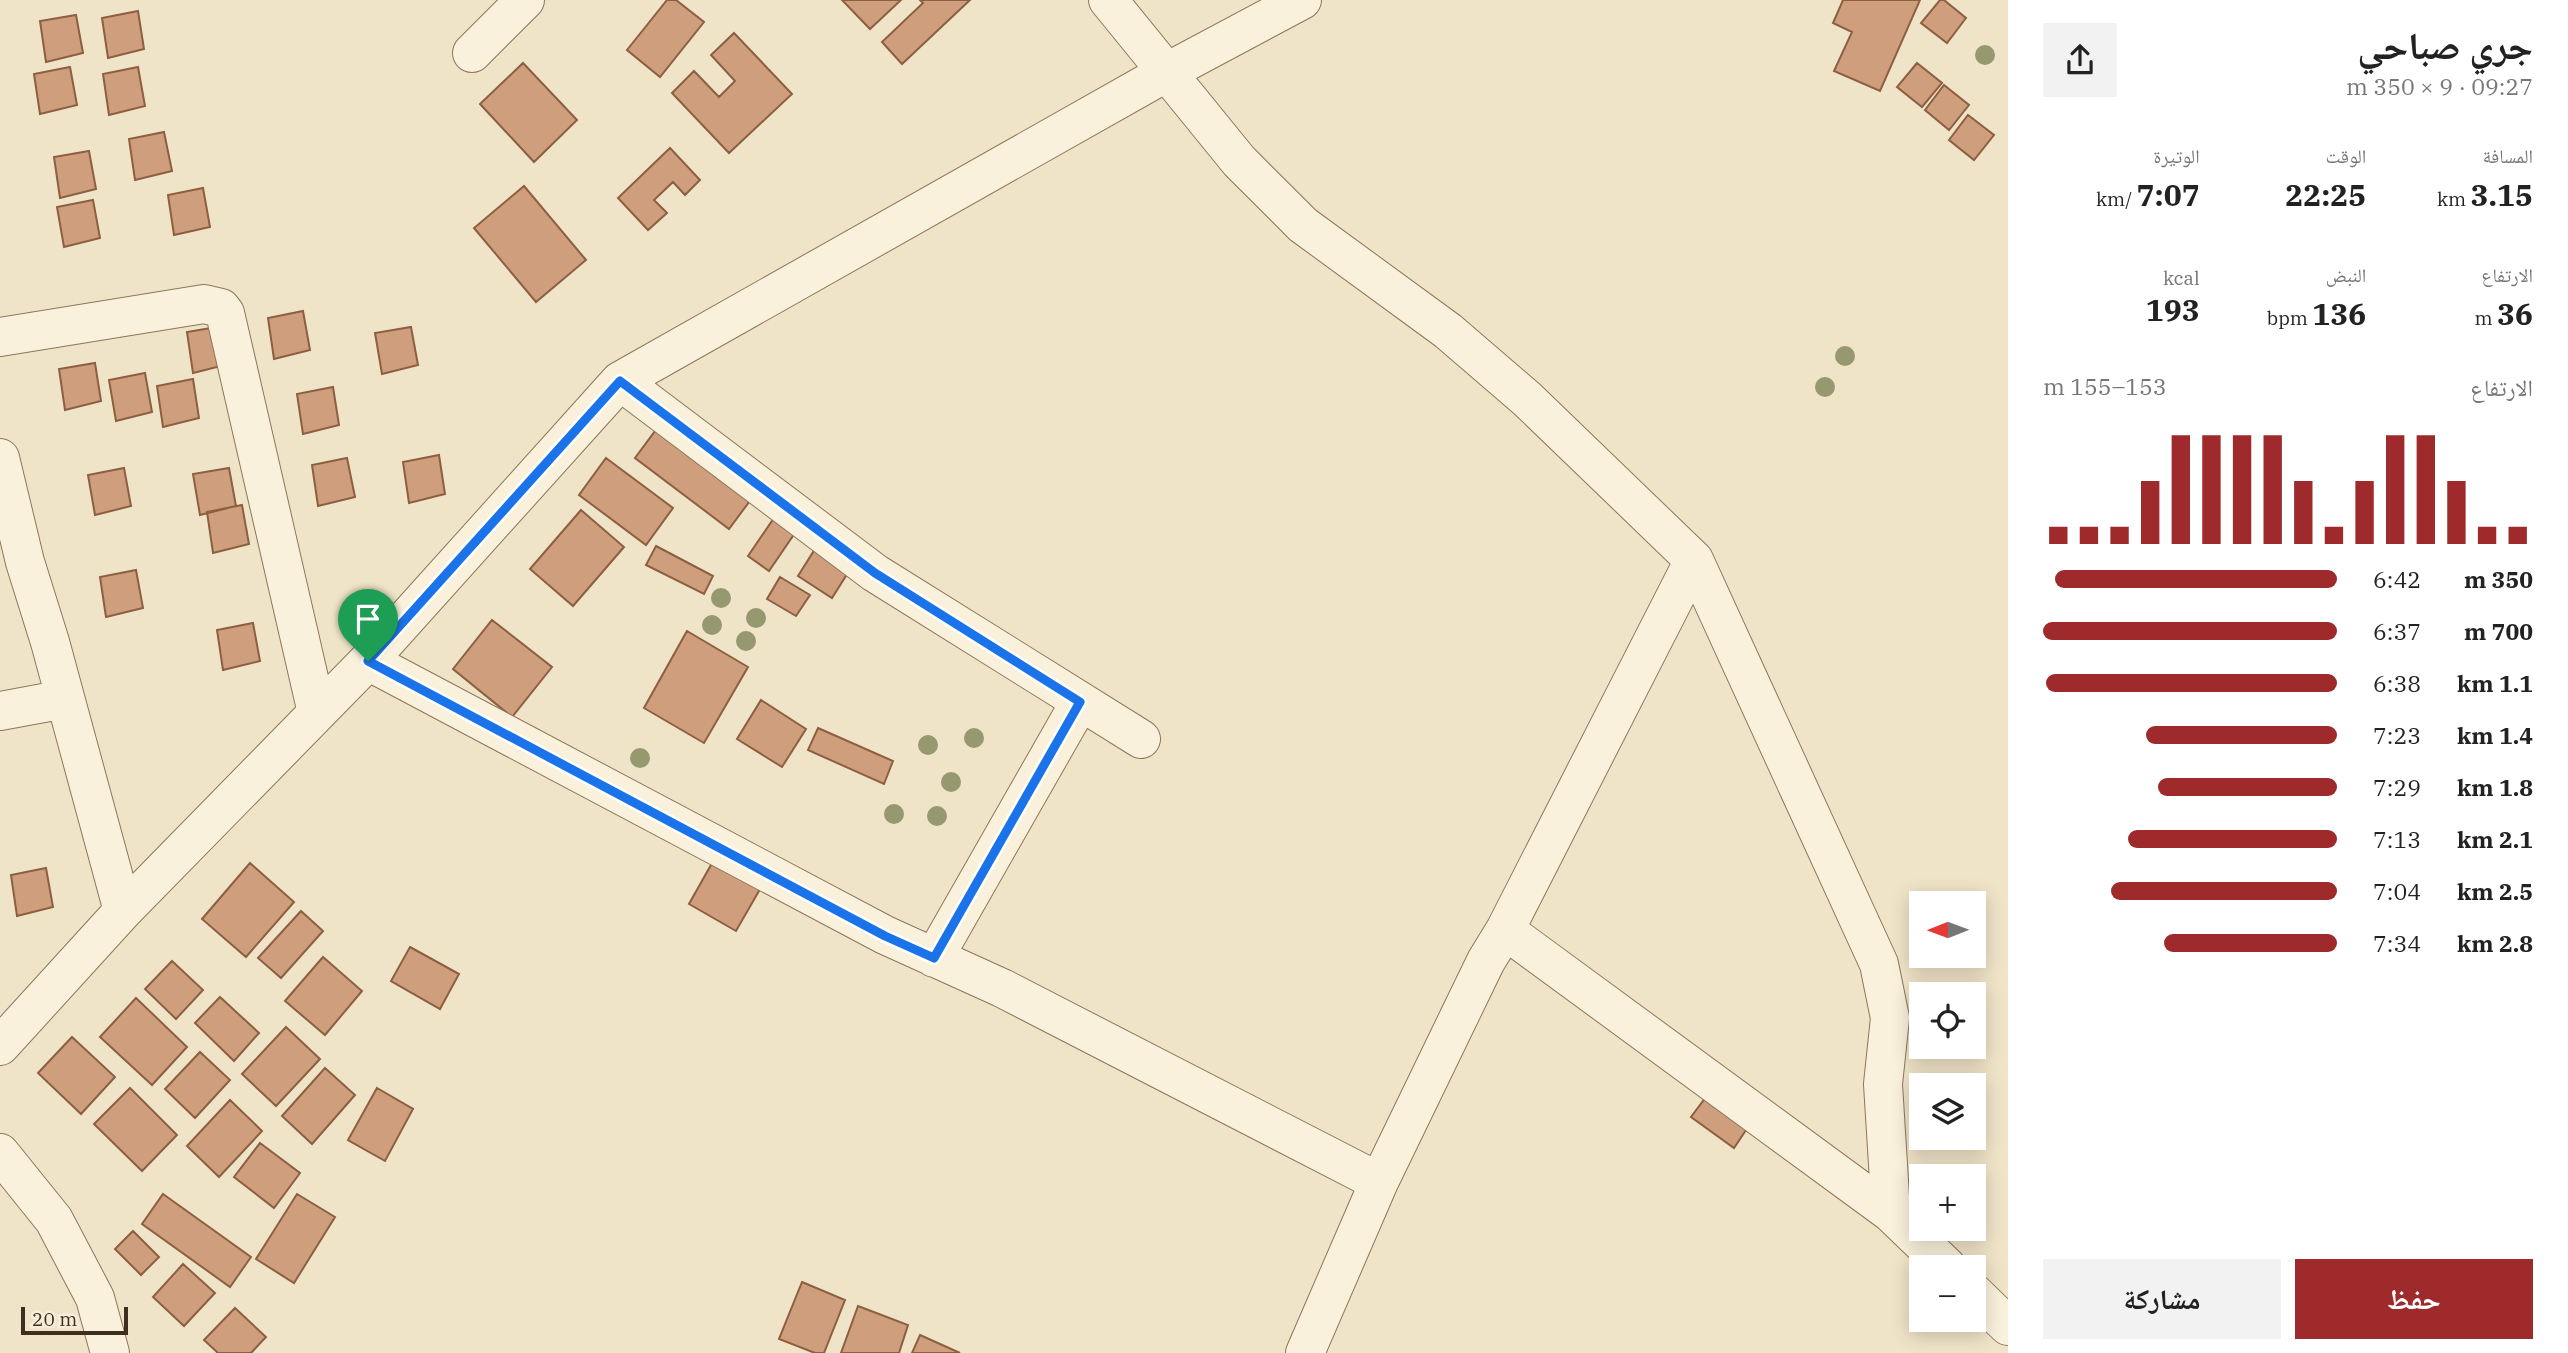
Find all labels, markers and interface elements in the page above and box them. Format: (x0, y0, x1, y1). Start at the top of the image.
text: جري صباحي (2357, 20, 2533, 69)
button: share (2043, 23, 2117, 97)
text: 09:27 · 9 × 350 m (2346, 71, 2533, 101)
text: الوتيرة (2153, 144, 2200, 168)
text: الوقت (2325, 144, 2366, 168)
text: المسافة (2483, 144, 2533, 168)
text: 7:07 (2137, 175, 2200, 214)
text: 22:25 (2285, 175, 2366, 214)
text: 3.15 (2471, 175, 2533, 214)
text: /km (2096, 187, 2137, 211)
text: km (2437, 187, 2471, 211)
text: النبض (2326, 263, 2366, 287)
text: الارتفاع (2481, 263, 2533, 287)
text: kcal (2163, 266, 2200, 290)
text: 193 (2146, 290, 2200, 329)
text: 136 (2312, 294, 2366, 333)
text: 36 (2497, 294, 2533, 333)
text: bpm (2267, 306, 2312, 330)
text: m (2474, 306, 2497, 330)
text: 153–155 m (2043, 371, 2167, 401)
text: الارتفاع (2470, 372, 2533, 402)
text: 6:42 (2373, 564, 2421, 594)
text: 350 m (2464, 564, 2533, 594)
pin (338, 589, 398, 661)
icon: arrive (349, 600, 387, 638)
text: 6:37 (2373, 616, 2421, 646)
text: 700 m (2464, 616, 2533, 646)
text: 6:38 (2373, 668, 2421, 698)
text: 1.1 km (2457, 668, 2533, 698)
text: 7:23 (2373, 720, 2421, 750)
text: 1.4 km (2457, 720, 2533, 750)
text: 7:29 (2373, 772, 2421, 802)
text: 1.8 km (2457, 772, 2533, 802)
text: 7:13 (2373, 824, 2421, 854)
text: 2.1 km (2457, 824, 2533, 854)
text: 7:04 (2373, 876, 2421, 906)
text: 2.5 km (2457, 876, 2533, 906)
north arrow (1909, 891, 1986, 968)
map controls (1909, 891, 1986, 1332)
text: 7:34 (2373, 928, 2421, 958)
text: 2.8 km (2457, 928, 2533, 958)
button: locate (1909, 982, 1986, 1059)
button: layers (1909, 1073, 1986, 1150)
button: + (1909, 1164, 1986, 1241)
button: − (1909, 1255, 1986, 1332)
button: مشاركة (2043, 1259, 2281, 1339)
button: حفظ (2295, 1259, 2533, 1339)
scale bar (21, 1304, 128, 1336)
text: 20 m (32, 1307, 77, 1331)

